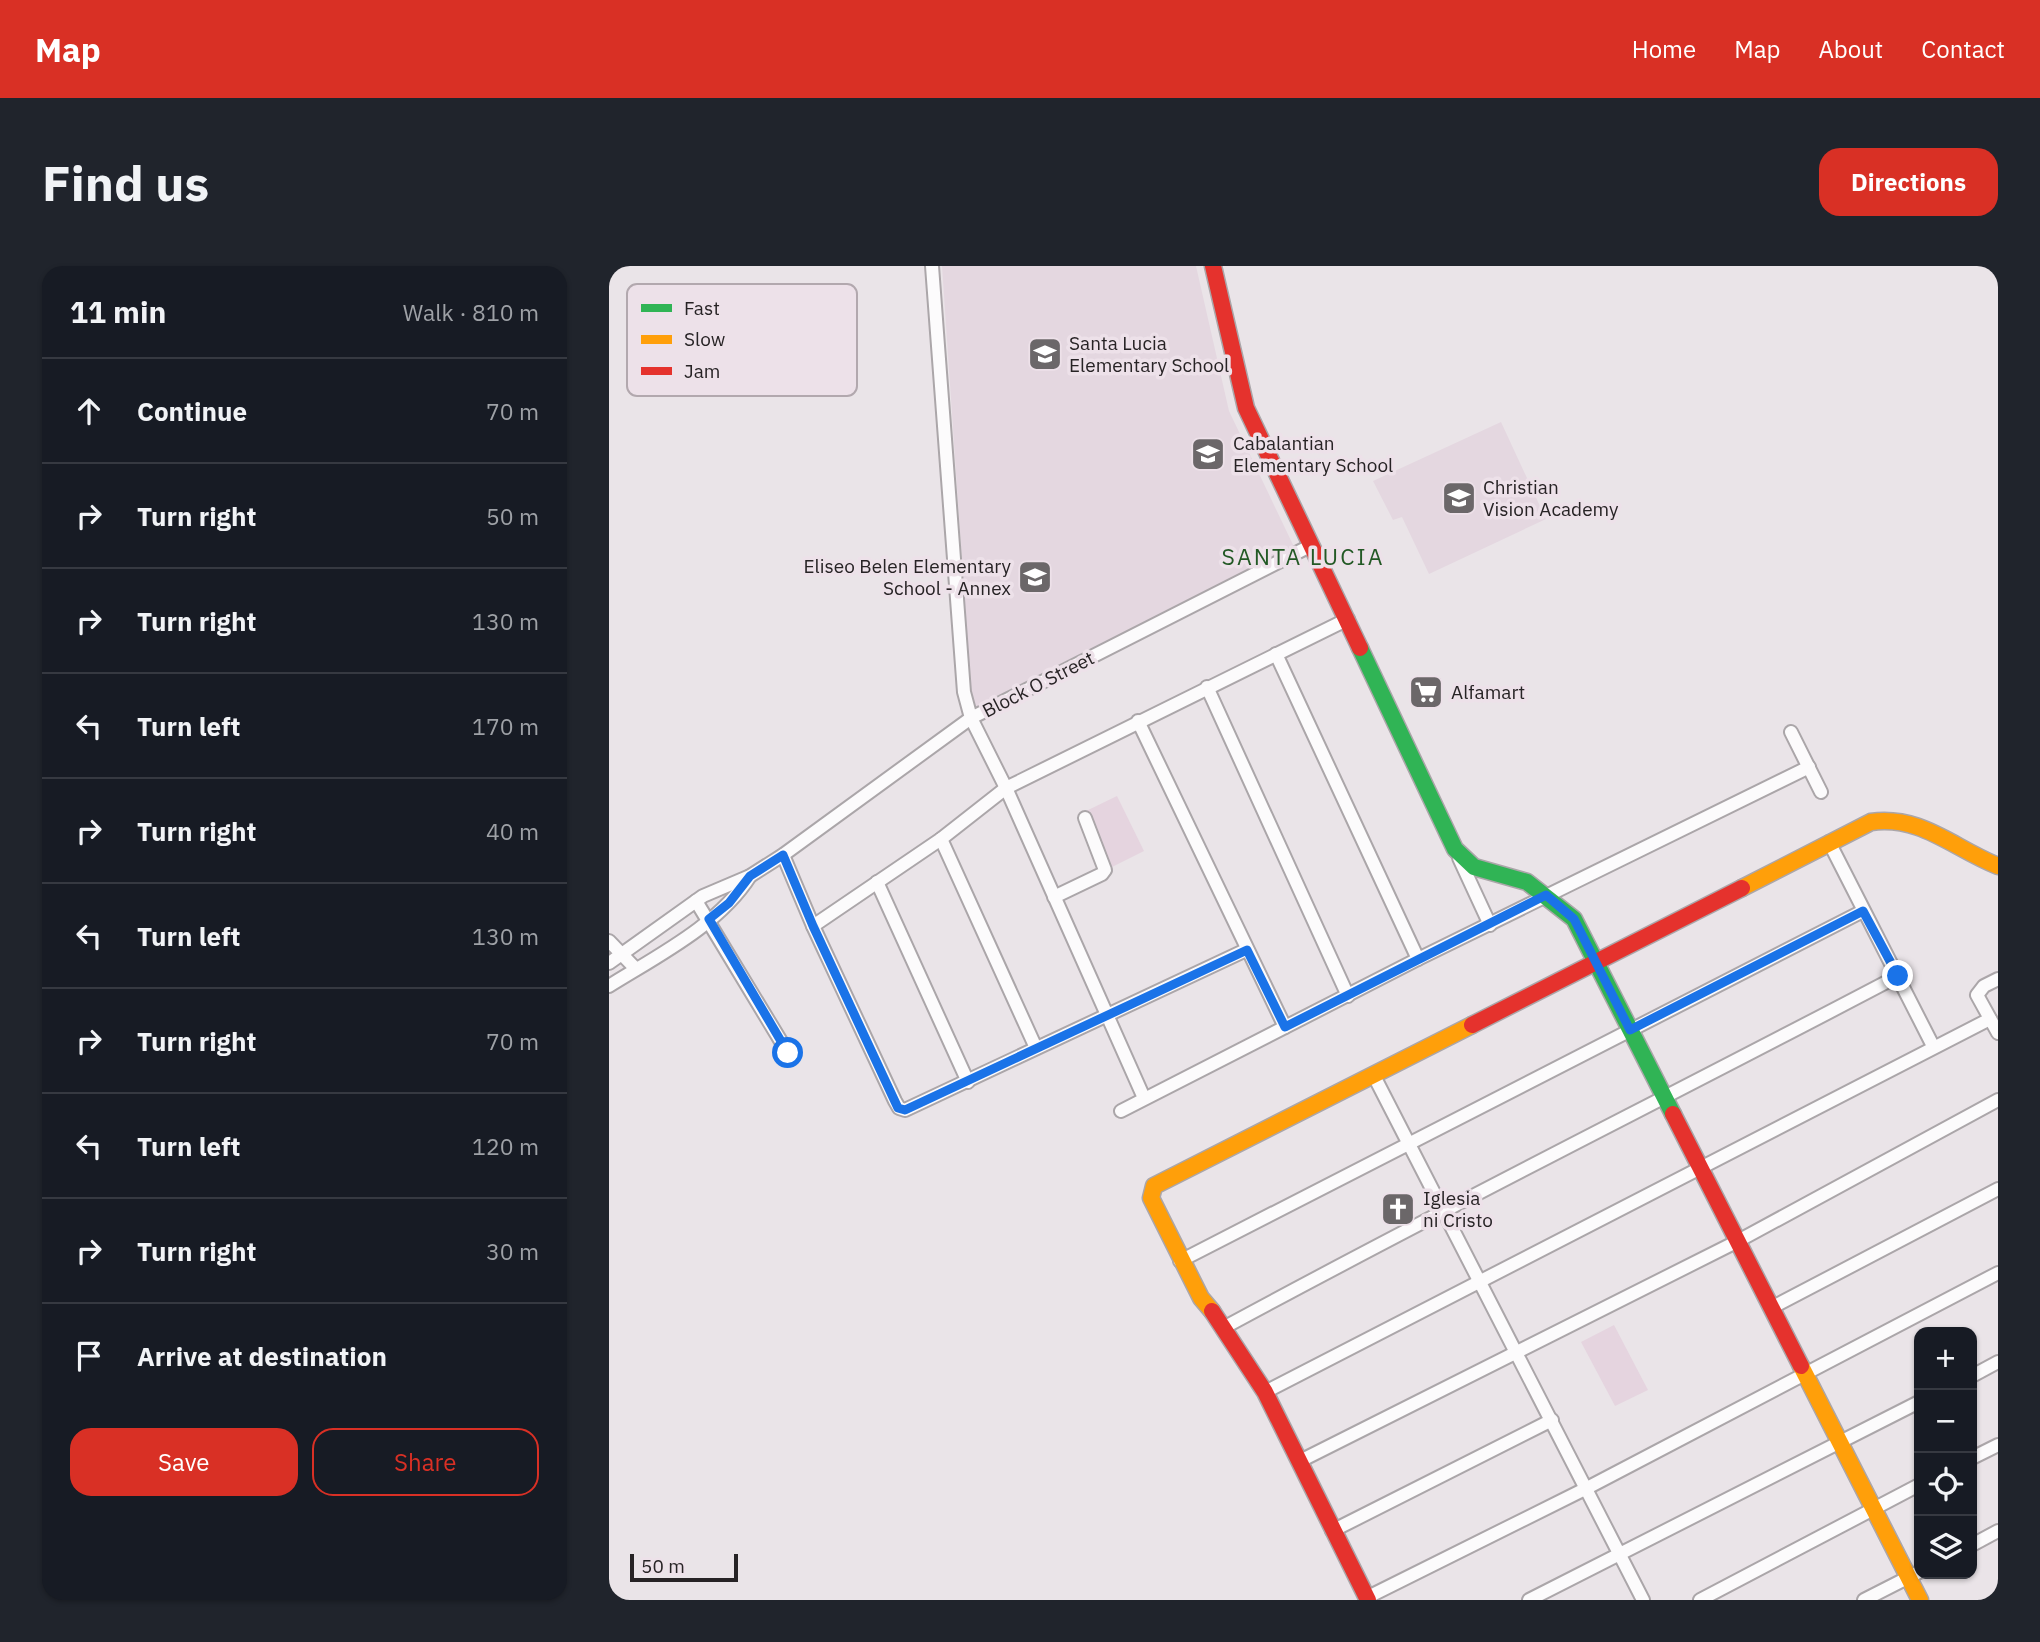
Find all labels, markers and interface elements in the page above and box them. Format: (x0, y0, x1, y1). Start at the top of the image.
text: Map (35, 28, 101, 71)
text: Home (1632, 33, 1696, 65)
text: Map (1734, 33, 1780, 65)
text: About (1818, 33, 1883, 65)
text: Contact (1921, 33, 2005, 65)
button: Directions (1819, 148, 1998, 216)
text: Find us (42, 151, 209, 214)
legend (627, 284, 857, 396)
text: 11 min (70, 292, 166, 331)
text: Fast (684, 296, 720, 320)
text: Walk · 810 m (403, 297, 539, 327)
text: Slow (684, 327, 725, 351)
place label: Santa Lucia Elementary School (1069, 331, 1229, 377)
school or university icon: Santa Lucia Elementary School (1026, 335, 1064, 373)
text: Jam (684, 359, 720, 383)
icon: ahead (70, 392, 108, 430)
text: Continue (137, 394, 247, 428)
text: 70 m (486, 396, 539, 426)
place label: Cabalantian Elementary School (1233, 431, 1393, 477)
school or university icon: Cabalantian Elementary School (1189, 435, 1227, 473)
place label: Christian Vision Academy (1483, 475, 1619, 521)
school or university icon: Christian Vision Academy (1440, 479, 1478, 517)
icon: right (70, 497, 108, 535)
text: Turn right (137, 499, 256, 533)
text: 50 m (486, 501, 539, 531)
district label: SANTA LUCIA (1222, 541, 1384, 571)
place label: Eliseo Belen Elementary School - Annex (804, 554, 1012, 600)
school or university icon: Eliseo Belen Elementary School - Annex (1016, 558, 1054, 596)
icon: right (70, 602, 108, 640)
text: Turn right (137, 604, 256, 638)
text: 130 m (472, 606, 539, 636)
street label: Block O Street (978, 646, 1098, 722)
supermarket icon: Alfamart (1407, 673, 1445, 711)
place label: Alfamart (1451, 680, 1525, 704)
icon: left (70, 707, 108, 745)
text: Turn left (137, 709, 240, 743)
text: 170 m (472, 711, 539, 741)
icon: right (70, 812, 108, 850)
text: Turn right (137, 814, 256, 848)
text: 40 m (486, 816, 539, 846)
icon: left (70, 917, 108, 955)
text: Turn left (137, 919, 240, 953)
text: 130 m (472, 921, 539, 951)
route end (1882, 960, 1913, 991)
icon: right (70, 1022, 108, 1060)
text: Turn right (137, 1024, 256, 1058)
text: 70 m (486, 1026, 539, 1056)
route start (772, 1037, 803, 1068)
icon: left (70, 1127, 108, 1165)
text: Turn left (137, 1129, 240, 1163)
text: 120 m (472, 1131, 539, 1161)
place label: Iglesia ni Cristo (1423, 1186, 1493, 1232)
church icon: Iglesia ni Cristo (1379, 1190, 1417, 1228)
icon: right (70, 1232, 108, 1270)
text: Turn right (137, 1234, 256, 1268)
text: 30 m (486, 1236, 539, 1266)
map controls (1914, 1327, 1977, 1579)
button: + (1914, 1327, 1977, 1390)
icon: arrive (70, 1337, 108, 1375)
text: Arrive at destination (137, 1339, 387, 1373)
button: − (1914, 1390, 1977, 1453)
button: Save (70, 1428, 298, 1496)
button: Share (312, 1428, 539, 1496)
button: locate (1914, 1453, 1977, 1516)
button: layers (1914, 1516, 1977, 1579)
scale bar (630, 1551, 739, 1583)
text: 50 m (641, 1554, 685, 1578)

